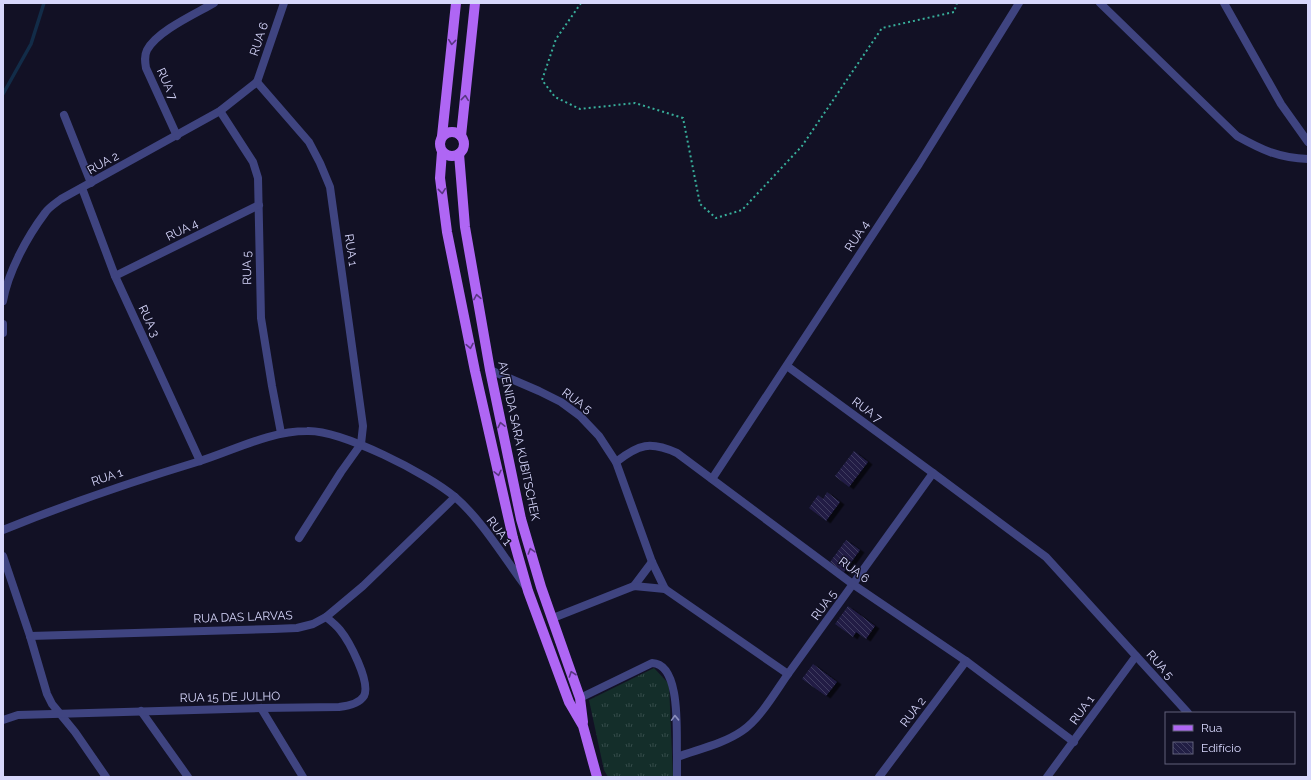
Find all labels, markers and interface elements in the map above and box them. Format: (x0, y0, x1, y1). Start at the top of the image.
street label: RUA 6 (247, 20, 271, 58)
one-way arrow (448, 39, 457, 45)
street label: RUA 7 (154, 66, 180, 103)
one-way arrow (460, 95, 469, 101)
street label: RUA 2 (85, 149, 121, 177)
one-way arrow (437, 188, 446, 194)
street label: RUA 4 (164, 216, 201, 244)
street label: RUA 4 (842, 218, 872, 254)
street label: RUA 1 (342, 233, 360, 267)
street label: RUA 5 (240, 250, 254, 285)
one-way arrow (474, 294, 482, 300)
street label: RUA 3 (136, 303, 162, 339)
one-way arrow (465, 343, 473, 350)
street label: AVENIDA SARA KUBITSCHEK (495, 360, 543, 522)
street label: RUA 5 (559, 385, 595, 417)
street label: RUA 7 (849, 394, 885, 426)
one-way arrow (498, 422, 506, 428)
street label: RUA 1 (89, 465, 125, 489)
one-way arrow (493, 470, 501, 476)
street label: RUA 1 (484, 514, 514, 548)
one-way arrow (527, 548, 535, 555)
street label: RUA 6 (836, 554, 872, 586)
street label: RUA 5 (808, 587, 840, 623)
street label: RUA DAS LARVAS (193, 608, 293, 626)
street label: RUA 5 (1143, 648, 1177, 683)
one-way arrow (569, 671, 577, 678)
street label: RUA 15 DE JULHO (180, 689, 280, 705)
street label: RUA 1 (1067, 693, 1097, 727)
street label: RUA 2 (897, 694, 929, 730)
legend (1165, 712, 1295, 764)
one-way arrow (671, 715, 680, 721)
text: Rua (1201, 721, 1222, 735)
text: Edifício (1201, 741, 1241, 755)

